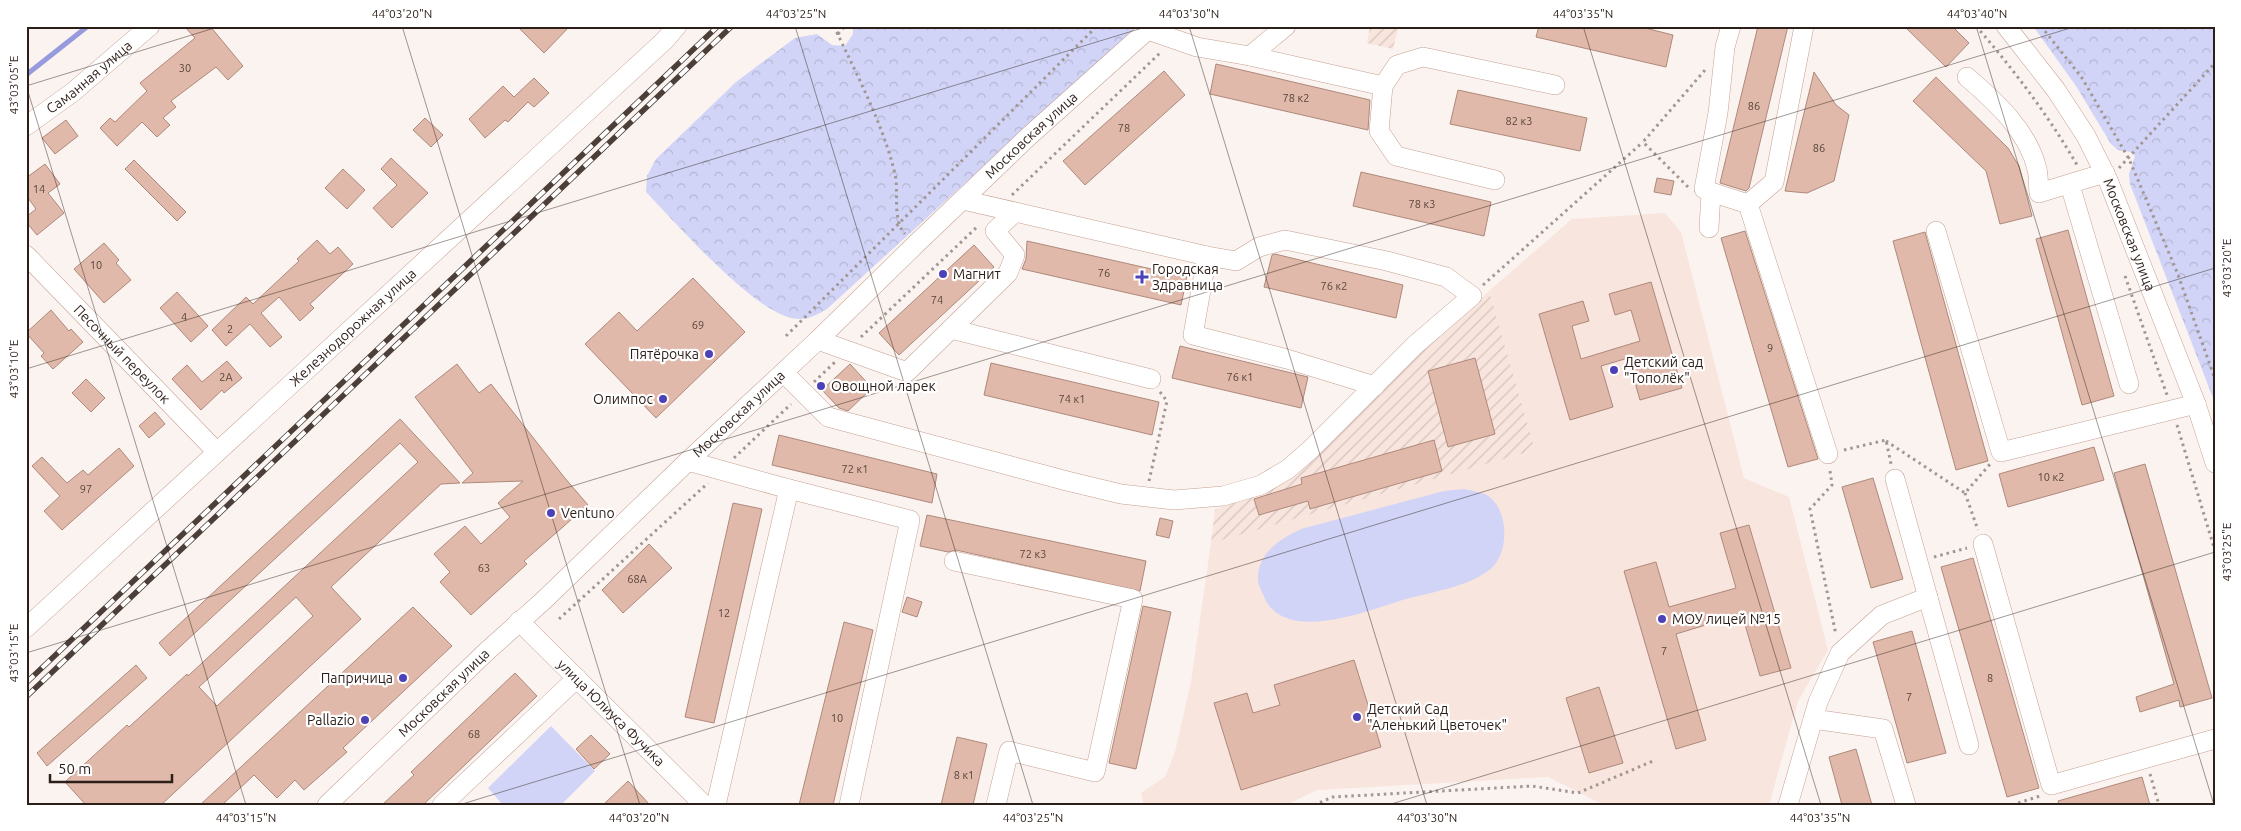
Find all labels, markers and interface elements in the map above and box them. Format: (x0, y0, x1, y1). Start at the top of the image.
text: 44°03'20"N (372, 7, 432, 20)
text: 44°03'25"N (766, 7, 826, 20)
text: 44°03'30"N (1159, 7, 1219, 20)
text: 44°03'35"N (1553, 7, 1613, 20)
text: 44°03'40"N (1947, 7, 2007, 20)
street label: Саманная улица (43, 37, 135, 117)
text: 43°03'05"E (7, 55, 20, 114)
house number: 30 (179, 62, 191, 74)
street label: Московская улица (982, 89, 1081, 182)
house number: 78 к2 (1283, 92, 1309, 104)
house number: 86 (1748, 100, 1760, 112)
house number: 82 к3 (1506, 115, 1532, 127)
house number: 78 (1118, 122, 1130, 134)
house number: 86 (1813, 142, 1825, 154)
street label: Московская улица (2100, 176, 2159, 293)
house number: 14 (33, 183, 45, 195)
house number: 78 к3 (1409, 198, 1435, 210)
text: 43°03'20"E (2220, 238, 2233, 297)
house number: 10 (90, 259, 102, 271)
place label: Городская Здравница (1152, 261, 1223, 293)
street label: Железнодорожная улица (286, 265, 419, 390)
place label: Магнит (953, 266, 1001, 282)
house number: 76 (1098, 267, 1110, 279)
marker: Магнит (937, 268, 949, 280)
marker: Городская Здравница (1136, 271, 1148, 283)
house number: 76 к2 (1321, 280, 1347, 292)
house number: 74 (931, 294, 943, 306)
street label: Песочный переулок (71, 301, 174, 407)
house number: 4 (181, 311, 187, 323)
house number: 69 (692, 319, 704, 331)
house number: 2 (227, 323, 233, 335)
text: 43°03'10"E (7, 339, 20, 398)
house number: 9 (1767, 342, 1773, 354)
place label: Пятёрочка (630, 346, 699, 362)
marker: Пятёрочка (703, 348, 715, 360)
place label: Детский сад "Тополёк" (1624, 354, 1703, 386)
marker: Детский сад "Тополёк" (1608, 364, 1620, 376)
street label: Московская улица (689, 367, 788, 460)
house number: 2А (219, 371, 234, 383)
house number: 76 к1 (1227, 371, 1253, 383)
place label: Овощной ларек (831, 378, 936, 394)
marker: Овощной ларек (815, 380, 827, 392)
place label: Олимпос (593, 391, 653, 407)
marker: Олимпос (657, 393, 669, 405)
house number: 74 к1 (1059, 393, 1085, 405)
house number: 72 к1 (842, 463, 868, 475)
house number: 10 к2 (2038, 471, 2064, 483)
house number: 97 (80, 483, 92, 495)
place label: Ventuno (561, 505, 615, 521)
marker: Ventuno (545, 507, 557, 519)
text: 43°03'25"E (2220, 522, 2233, 581)
house number: 72 к3 (1020, 548, 1046, 560)
house number: 63 (478, 562, 490, 574)
house number: 68А (627, 573, 648, 585)
house number: 12 (718, 607, 730, 619)
place label: МОУ лицей №15 (1672, 611, 1781, 627)
marker: МОУ лицей №15 (1656, 613, 1668, 625)
text: 43°03'15"E (7, 623, 20, 682)
street label: Московская улица (395, 645, 492, 740)
house number: 7 (1661, 645, 1667, 657)
street label: улица Юлиуса Фучика (554, 656, 668, 769)
place label: Папричица (321, 670, 393, 686)
marker: Папричица (397, 672, 409, 684)
house number: 8 (1987, 672, 1993, 684)
house number: 7 (1906, 691, 1912, 703)
place label: Детский Сад "Аленький Цветочек" (1367, 701, 1507, 733)
marker: Детский Сад "Аленький Цветочек" (1351, 711, 1363, 723)
place label: Pallazio (307, 712, 355, 728)
house number: 10 (831, 712, 843, 724)
marker: Pallazio (359, 714, 371, 726)
house number: 68 (468, 728, 480, 740)
scale bar (50, 751, 172, 783)
text: 50 m (58, 760, 91, 777)
house number: 8 к1 (954, 769, 974, 781)
text: 44°03'15"N (216, 811, 276, 824)
text: 44°03'20"N (609, 811, 669, 824)
text: 44°03'25"N (1003, 811, 1063, 824)
text: 44°03'30"N (1397, 811, 1457, 824)
text: 44°03'35"N (1790, 811, 1850, 824)

